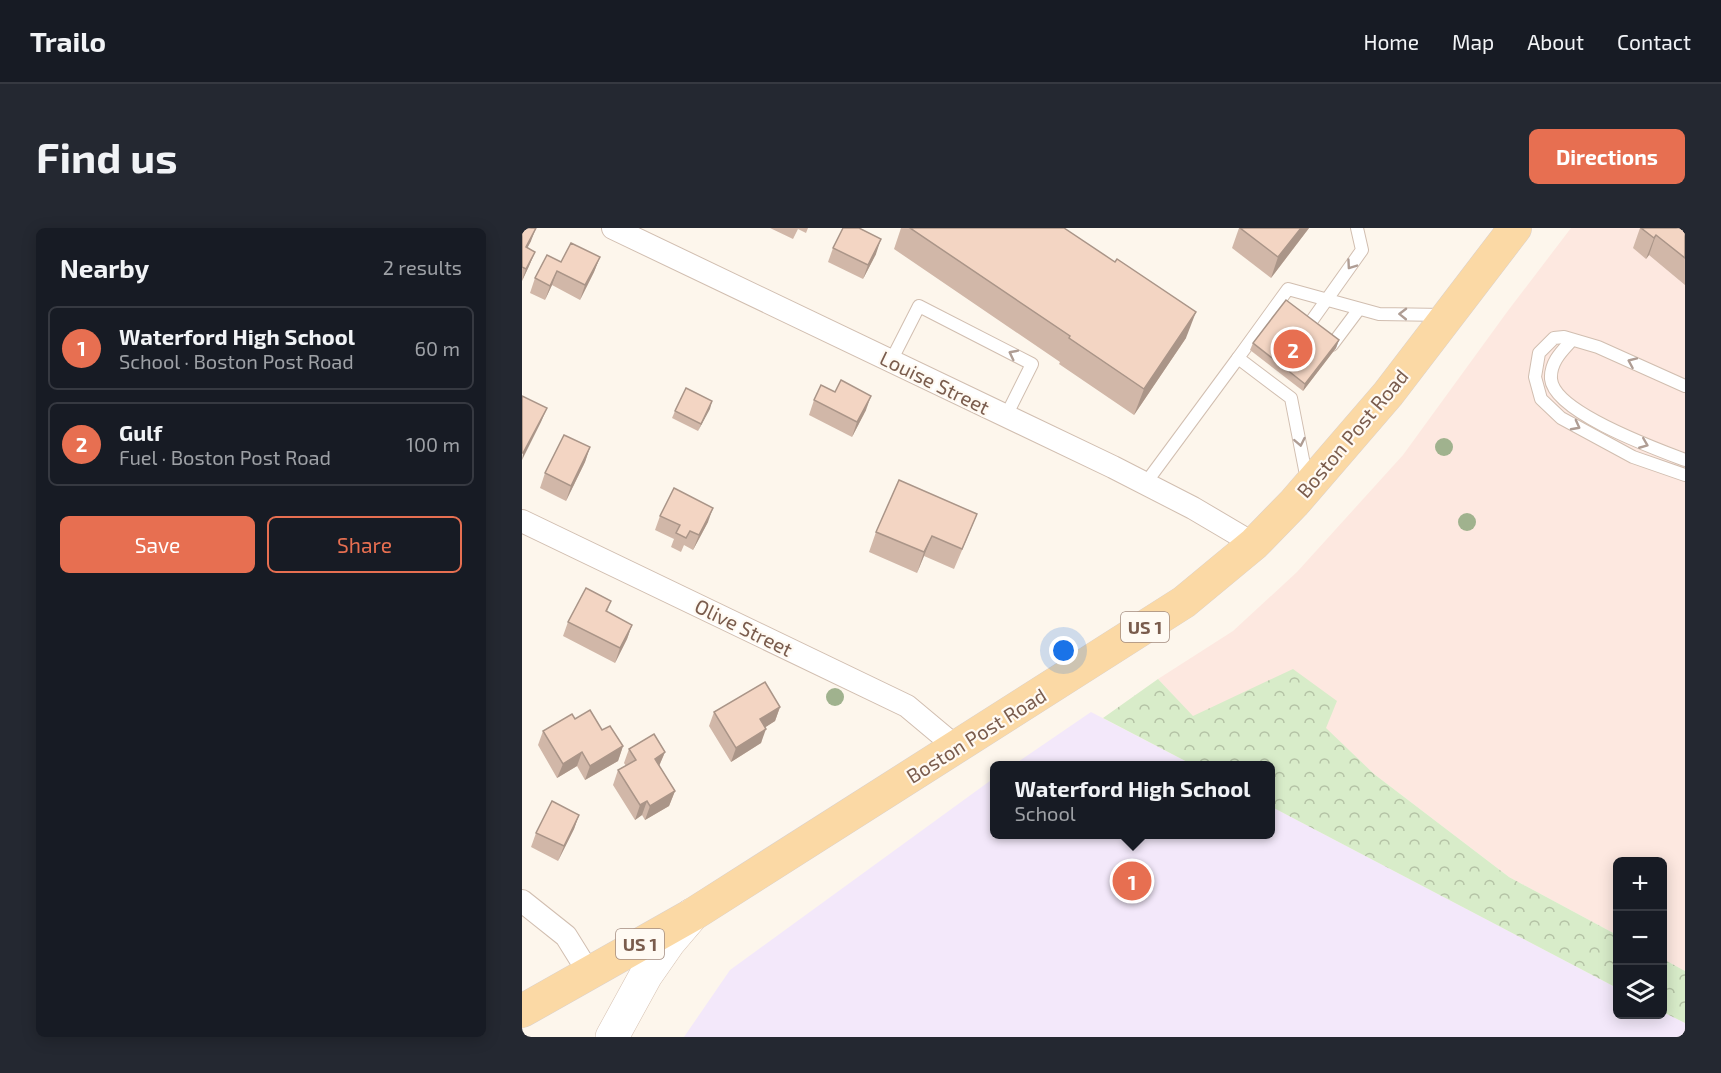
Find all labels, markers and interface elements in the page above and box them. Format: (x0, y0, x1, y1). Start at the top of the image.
text: Trailo (30, 24, 106, 58)
text: Home (1363, 29, 1419, 54)
text: Map (1452, 29, 1494, 54)
text: About (1527, 29, 1584, 54)
text: Contact (1617, 29, 1691, 54)
button: Directions (1529, 129, 1685, 184)
text: Find us (36, 131, 178, 181)
text: Nearby (60, 252, 149, 283)
text: 2 results (383, 255, 462, 279)
one-way arrow (1347, 259, 1358, 270)
one-way arrow (1399, 308, 1408, 321)
text: Waterford High School (119, 323, 355, 349)
pin: 2 (1274, 326, 1312, 372)
text: 1 (77, 336, 86, 360)
text: 60 m (415, 336, 460, 360)
street label: Louise Street (876, 345, 994, 419)
text: School · Boston Post Road (119, 349, 354, 373)
one-way arrow (1009, 350, 1020, 361)
one-way arrow (1627, 357, 1638, 369)
street label: Boston Post Road (1291, 364, 1413, 502)
text: Gulf (119, 419, 162, 445)
one-way arrow (1570, 419, 1580, 430)
text: 2 (76, 432, 87, 456)
text: 100 m (406, 432, 460, 456)
one-way arrow (1293, 437, 1306, 447)
one-way arrow (1638, 437, 1649, 450)
text: Fuel · Boston Post Road (119, 445, 331, 469)
button: Save (60, 516, 255, 573)
button: Share (267, 516, 462, 573)
street label: Olive Street (691, 593, 797, 661)
road number: US 1 (1121, 612, 1169, 642)
your location (1049, 636, 1078, 665)
street label: Boston Post Road (902, 682, 1050, 788)
popup (990, 761, 1275, 839)
text: Waterford High School (1015, 775, 1250, 801)
text: School (1015, 801, 1076, 825)
map controls (1613, 857, 1667, 1019)
button: + (1613, 857, 1667, 911)
pin: 1 (1112, 858, 1152, 904)
button: − (1613, 911, 1667, 965)
road number: US 1 (616, 929, 664, 959)
button: layers (1613, 965, 1667, 1019)

